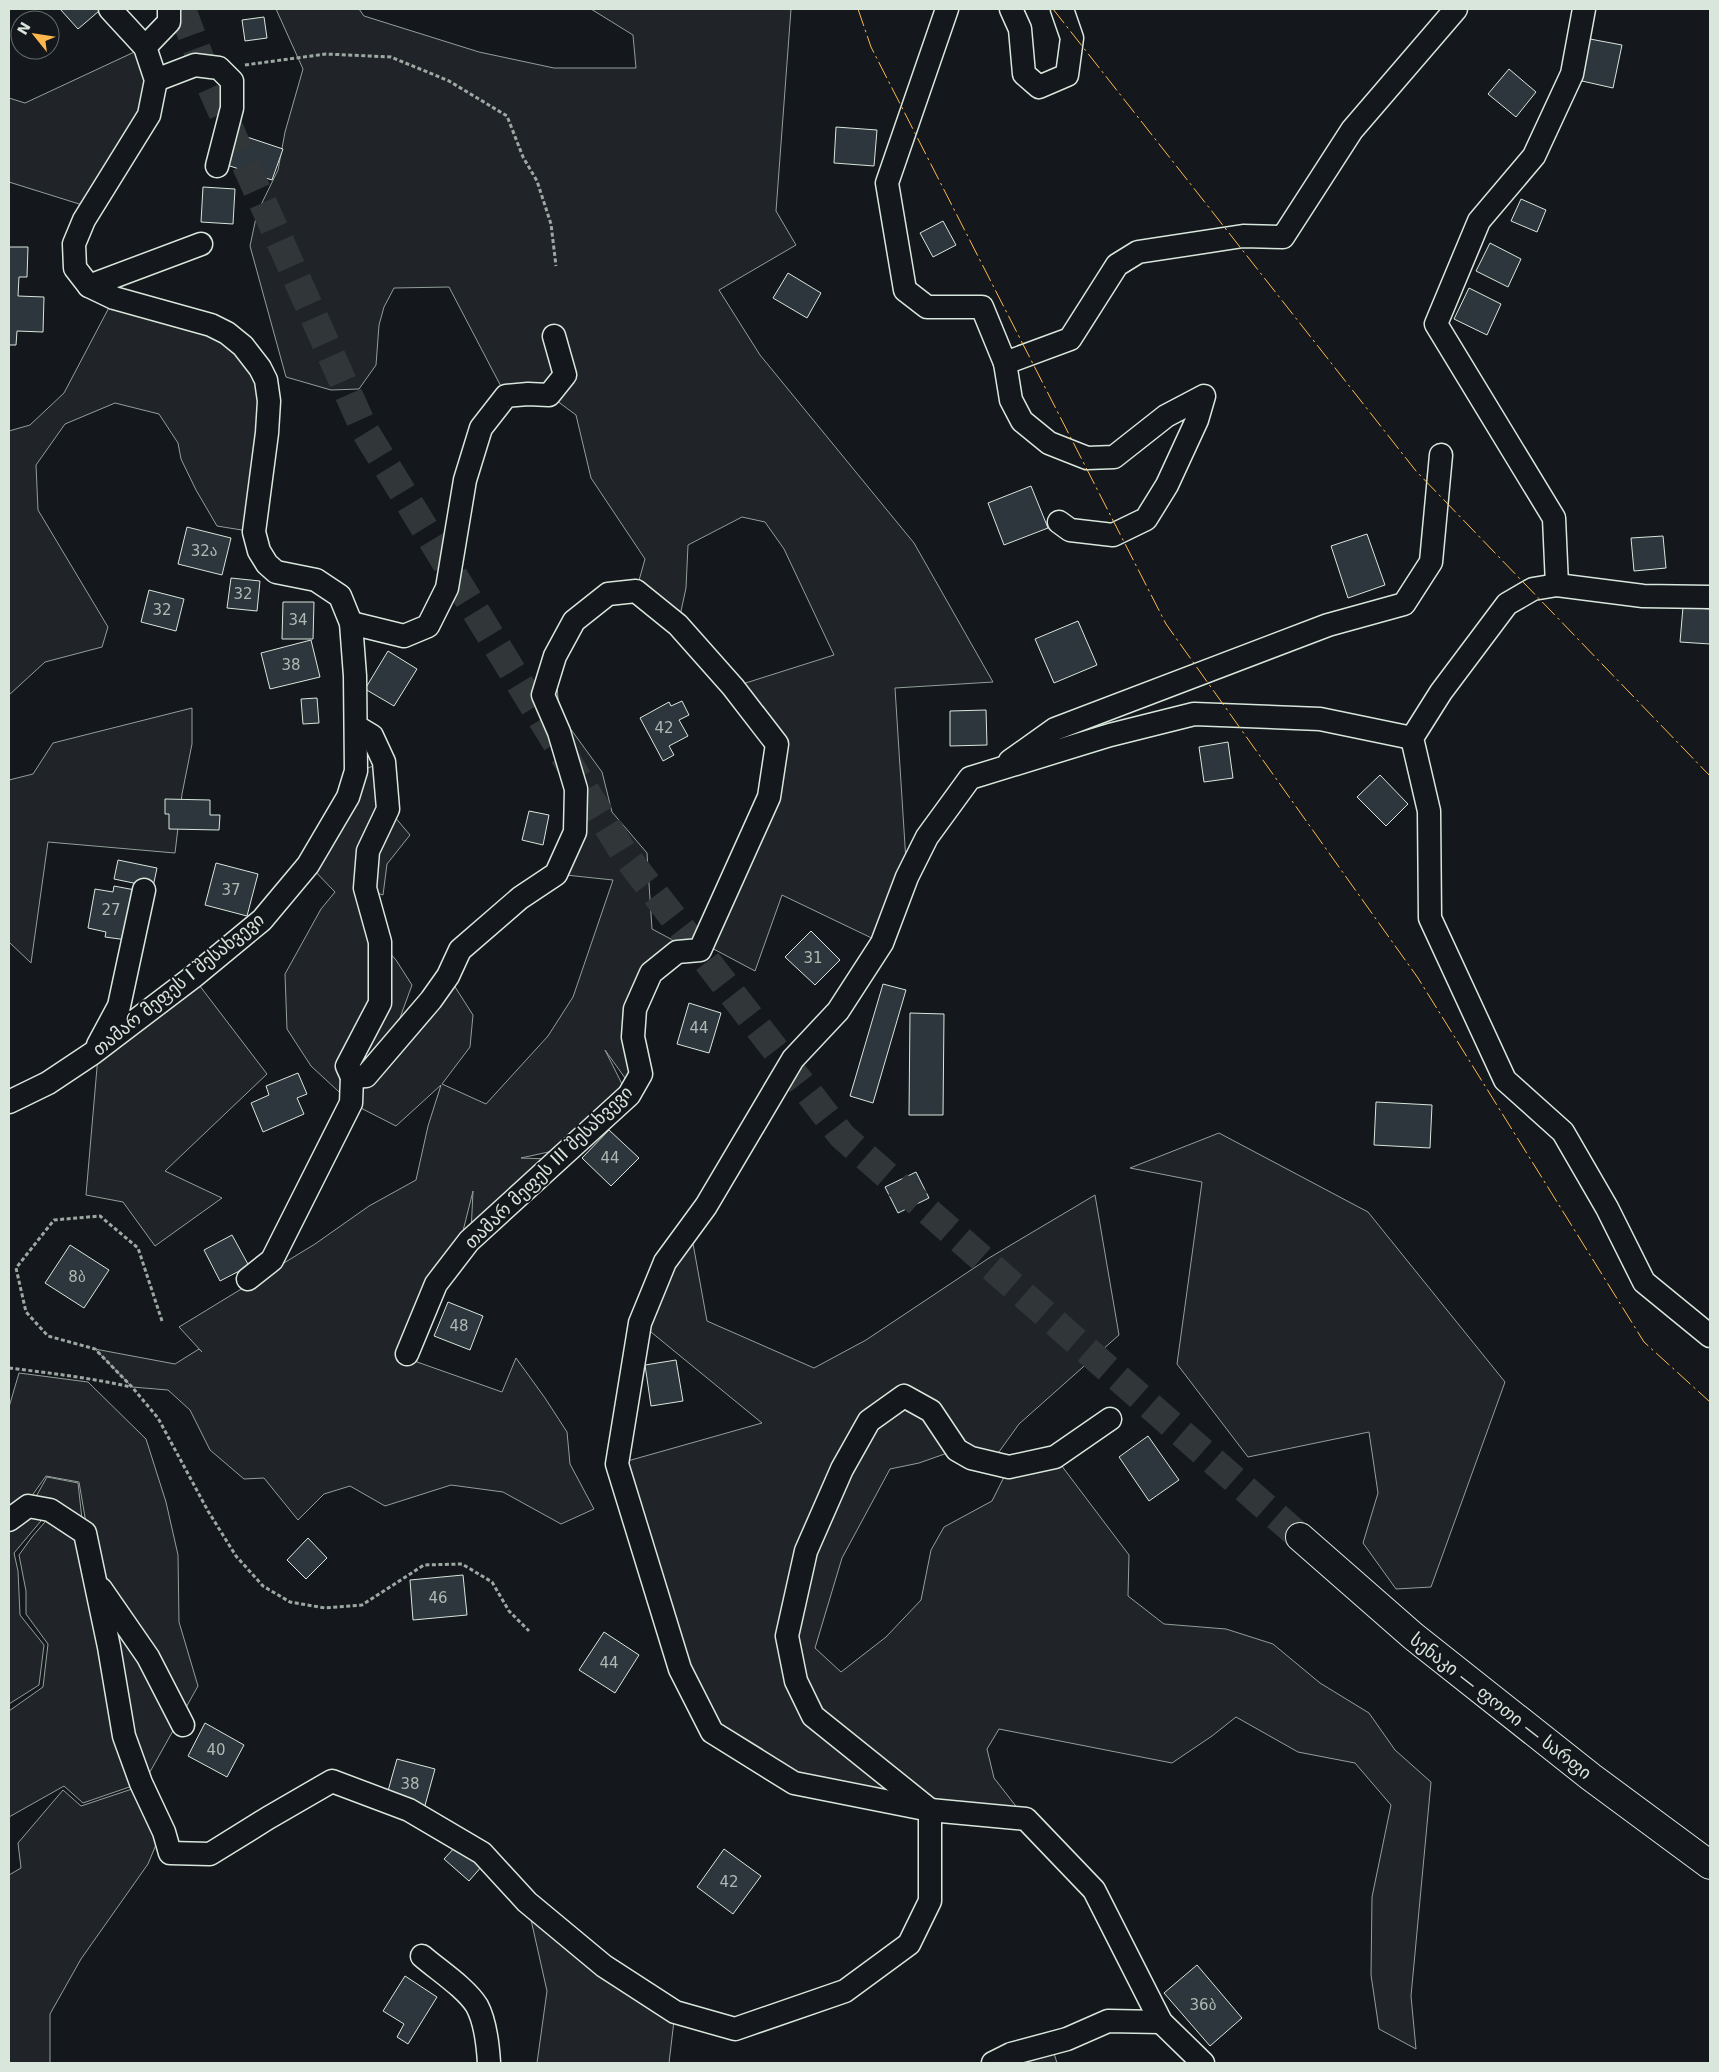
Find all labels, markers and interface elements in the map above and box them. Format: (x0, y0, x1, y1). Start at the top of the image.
north arrow (10, 10, 60, 60)
text: N (14, 19, 34, 38)
house number: 32ა (191, 542, 217, 560)
house number: 32 (233, 585, 253, 603)
house number: 32 (152, 601, 172, 619)
house number: 34 (288, 611, 308, 629)
house number: 38 (281, 656, 301, 674)
house number: 42 (654, 719, 674, 737)
house number: 37 (221, 881, 241, 899)
house number: 27 (101, 901, 121, 919)
street label: თამარ მეფეს I შესახვევი (88, 908, 268, 1060)
house number: 31 (803, 949, 823, 967)
house number: 44 (689, 1019, 709, 1037)
street label: თამარ მეფეს III შესახვევი (460, 1081, 636, 1253)
house number: 44 (600, 1149, 620, 1167)
house number: 8ბ (68, 1268, 86, 1286)
house number: 48 (449, 1317, 469, 1335)
house number: 46 (428, 1589, 448, 1607)
street label: სენაკი — ფოთი — სარფი (1406, 1629, 1596, 1783)
house number: 44 (599, 1654, 619, 1672)
house number: 40 (206, 1741, 226, 1759)
house number: 38 (400, 1775, 420, 1793)
house number: 42 (719, 1873, 739, 1891)
house number: 36ბ (1190, 1996, 1217, 2014)

